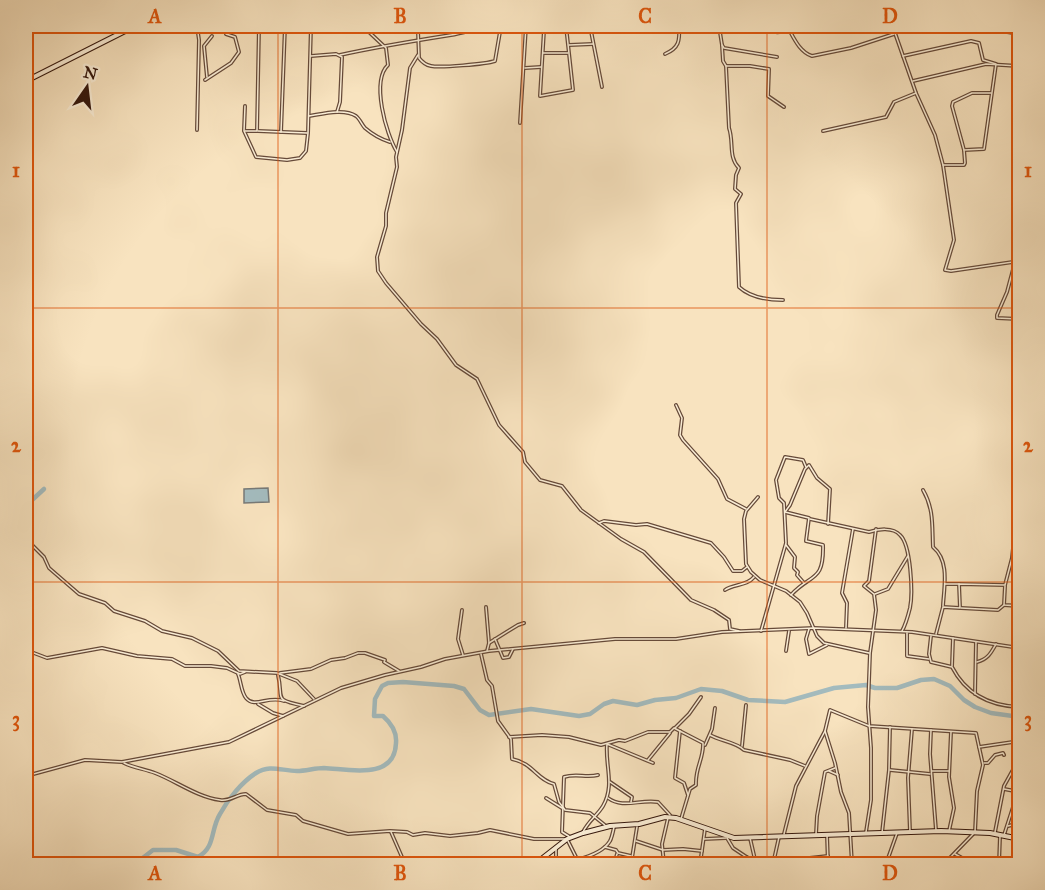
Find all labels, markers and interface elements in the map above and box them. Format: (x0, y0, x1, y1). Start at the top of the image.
text: A (146, 4, 162, 28)
text: B (393, 4, 407, 28)
text: C (638, 4, 652, 28)
text: D (882, 4, 898, 28)
north arrow (57, 57, 117, 117)
text: N (82, 62, 100, 84)
text: 1 (12, 158, 20, 182)
text: 1 (1024, 158, 1032, 182)
text: 2 (11, 433, 22, 457)
text: 2 (1023, 433, 1034, 457)
text: 3 (12, 707, 20, 732)
text: 3 (1024, 707, 1032, 732)
text: A (146, 861, 162, 885)
text: B (393, 861, 407, 885)
text: C (638, 861, 652, 885)
text: D (882, 861, 898, 885)

